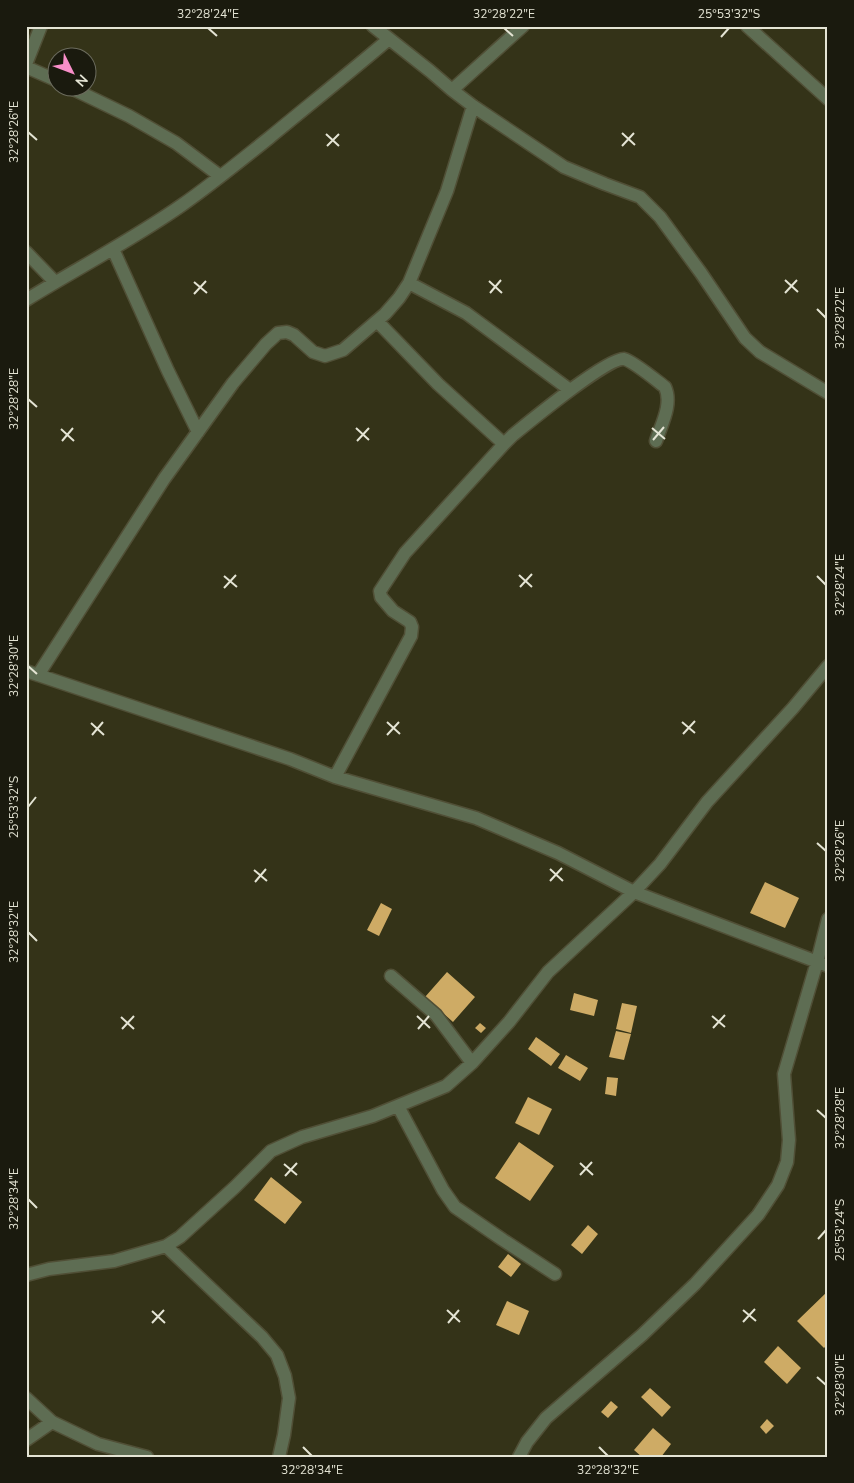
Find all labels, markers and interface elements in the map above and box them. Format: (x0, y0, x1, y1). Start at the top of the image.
text: 32°28'24"E (177, 6, 239, 22)
text: 32°28'22"E (473, 6, 535, 22)
text: 25°53'32"S (698, 6, 760, 22)
north arrow (48, 48, 98, 98)
text: N (71, 70, 92, 91)
text: 32°28'26"E (6, 101, 22, 163)
text: 32°28'22"E (832, 287, 848, 349)
text: 32°28'28"E (6, 368, 22, 430)
text: 32°28'24"E (832, 554, 848, 616)
text: 32°28'30"E (6, 635, 22, 697)
text: 25°53'32"S (6, 776, 22, 838)
text: 32°28'26"E (832, 820, 848, 882)
text: 32°28'32"E (6, 901, 22, 963)
text: 32°28'28"E (832, 1087, 848, 1149)
text: 32°28'34"E (6, 1168, 22, 1230)
text: 25°53'24"S (832, 1199, 848, 1261)
text: 32°28'30"E (832, 1354, 848, 1416)
text: 32°28'34"E (281, 1462, 343, 1478)
text: 32°28'32"E (577, 1462, 639, 1478)

